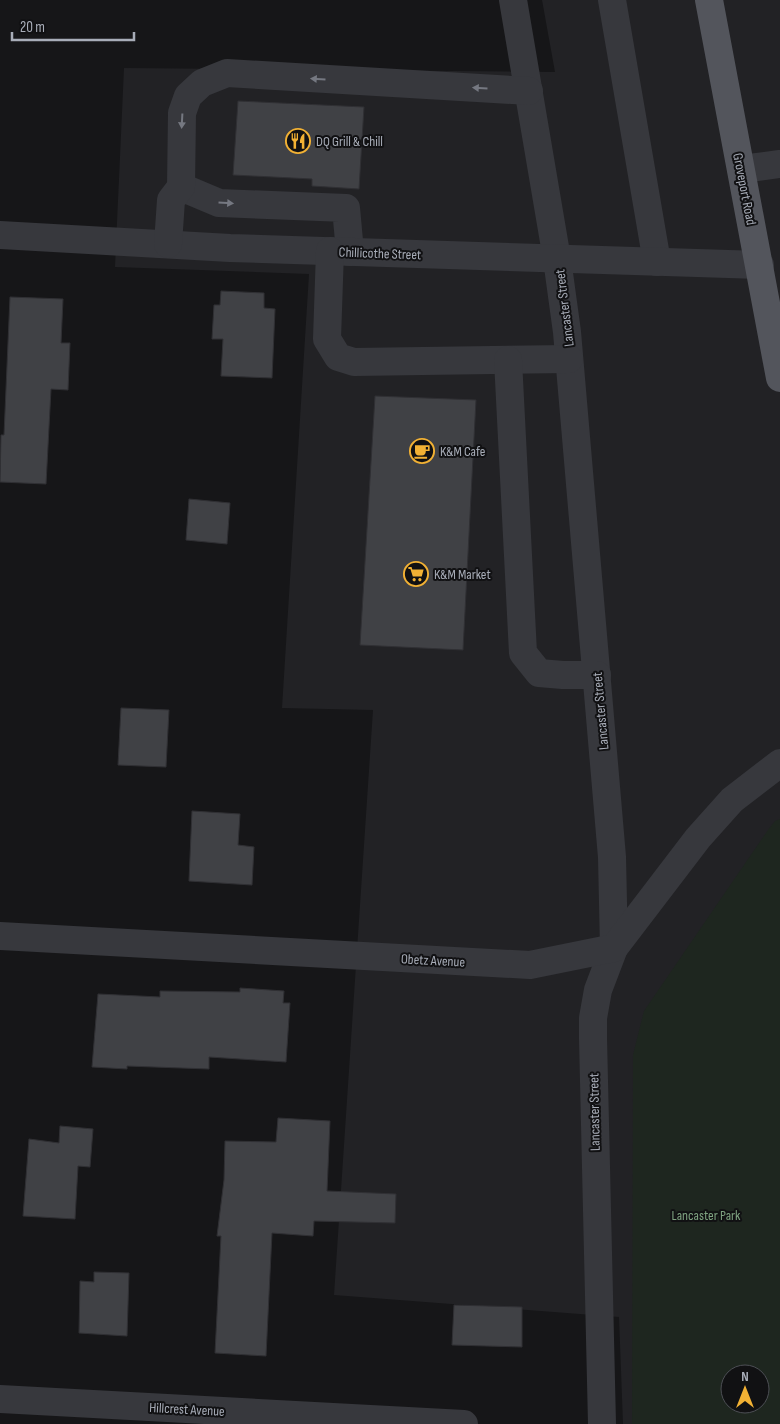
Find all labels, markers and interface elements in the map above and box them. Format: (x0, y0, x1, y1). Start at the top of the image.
scale bar (12, 10, 135, 42)
text: 20 m (20, 18, 45, 37)
one-way arrow (310, 74, 326, 82)
one-way arrow (472, 84, 488, 92)
one-way arrow (178, 113, 186, 129)
restaurant icon: DQ Grill & Chill (285, 128, 311, 154)
place label: DQ Grill & Chill (316, 133, 383, 150)
street label: Groveport Road (729, 152, 760, 227)
one-way arrow (219, 199, 235, 207)
street label: Chillicothe Street (338, 244, 422, 263)
street label: Lancaster Street (551, 268, 578, 348)
cafe icon: K&M Cafe (409, 438, 435, 464)
place label: K&M Cafe (440, 443, 485, 460)
supermarket icon: K&M Market (403, 561, 429, 587)
place label: K&M Market (434, 566, 491, 583)
street label: Lancaster Street (589, 671, 612, 751)
street label: Obetz Avenue (400, 950, 465, 971)
street label: Lancaster Street (585, 1073, 604, 1151)
park label: Lancaster Park (672, 1207, 741, 1224)
north arrow (720, 1364, 770, 1414)
text: N (741, 1368, 749, 1385)
street label: Hillcrest Avenue (149, 1399, 225, 1420)

